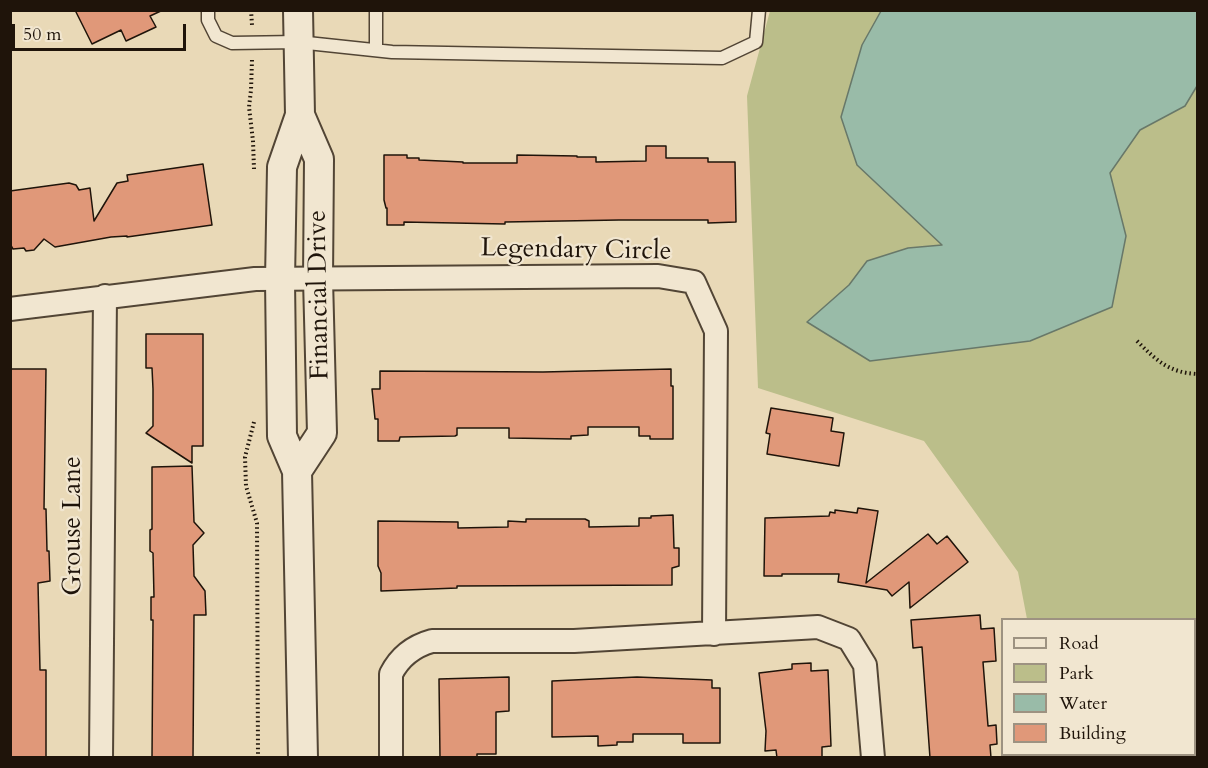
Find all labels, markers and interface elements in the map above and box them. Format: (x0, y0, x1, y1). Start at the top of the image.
scale bar (15, 12, 189, 50)
text: 50 m (23, 22, 62, 47)
street label: Financial Drive (303, 210, 337, 380)
street label: Legendary Circle (480, 234, 672, 268)
street label: Grouse Lane (58, 456, 90, 596)
legend (1001, 618, 1196, 756)
text: Road (1059, 631, 1099, 656)
text: Park (1059, 661, 1094, 686)
text: Water (1059, 691, 1107, 716)
text: Building (1059, 721, 1126, 746)

